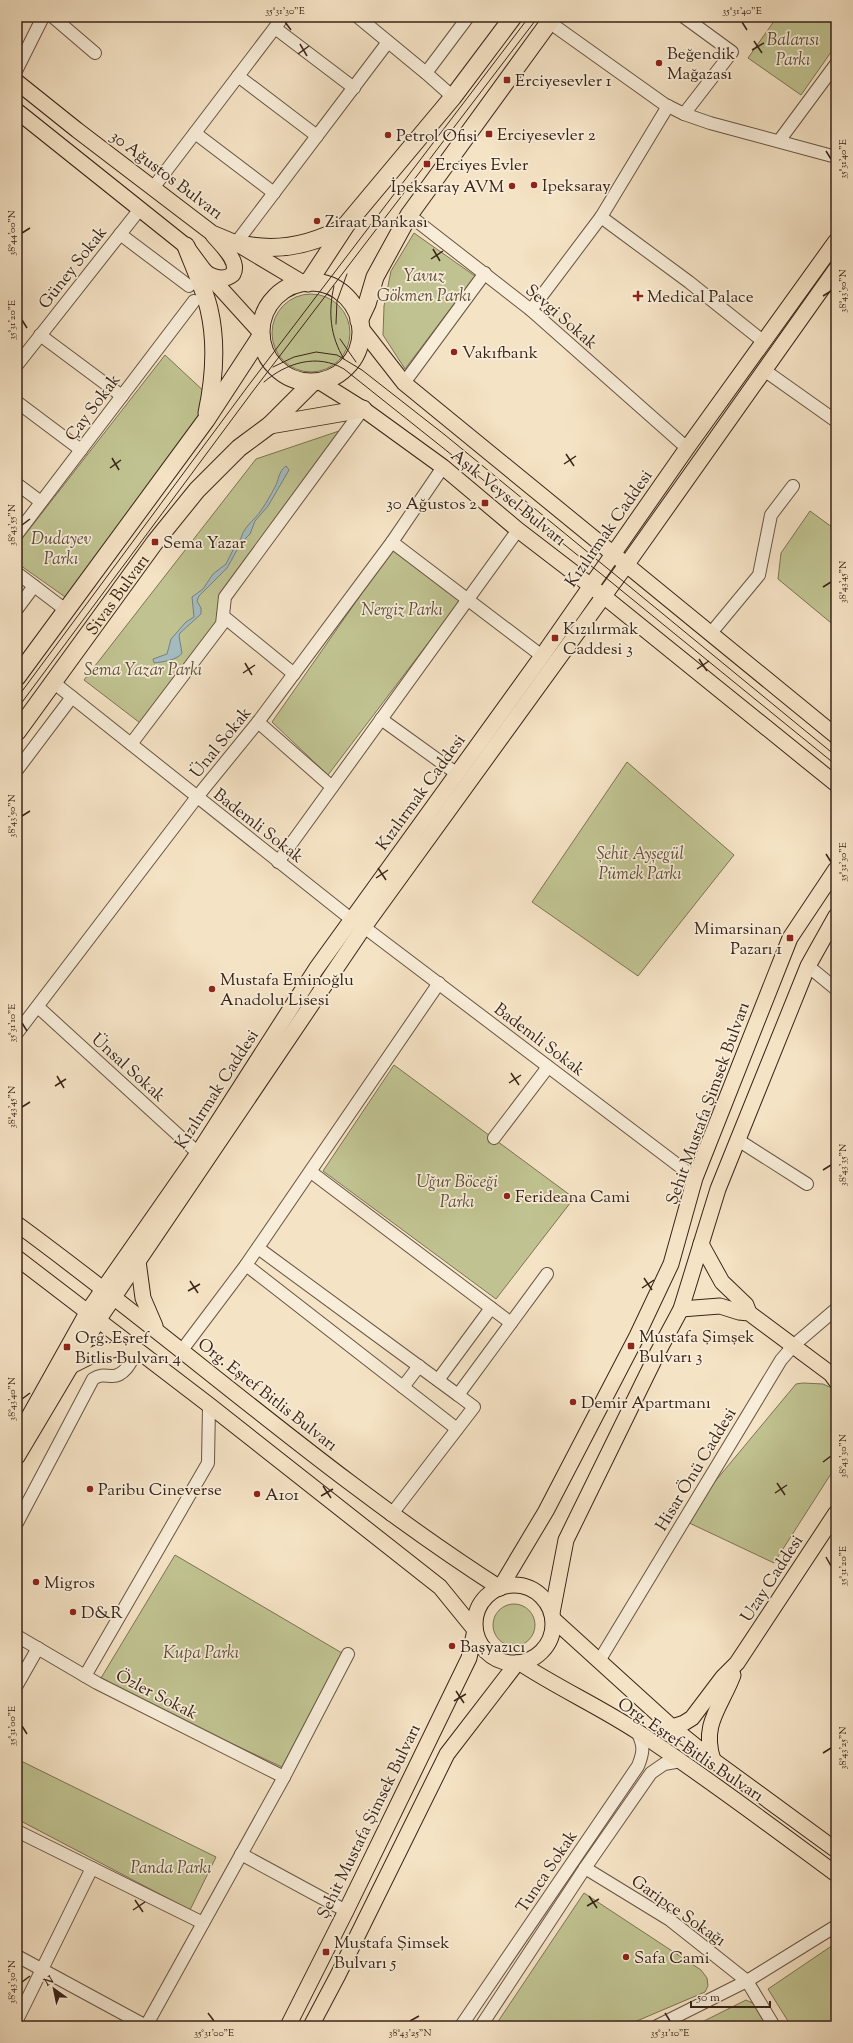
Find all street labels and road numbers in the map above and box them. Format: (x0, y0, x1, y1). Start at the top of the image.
street label: 30 Ağustos Bulvarı (104, 125, 227, 226)
street label: Güney Sokak (34, 222, 114, 315)
street label: Sevgi Sokak (519, 279, 602, 356)
street label: Çay Sokak (60, 369, 127, 447)
street label: Aşık Veysel Bulvarı (445, 445, 571, 553)
street label: Kızılırmak Caddesi (560, 465, 659, 593)
street label: Sivas Bulvarı (81, 550, 156, 641)
street label: Ünal Sokak (185, 702, 258, 784)
street label: Kızılırmak Caddesi (371, 730, 472, 856)
street label: Bademli Sokak (208, 784, 308, 869)
street label: Bademli Sokak (488, 998, 589, 1083)
street label: Şehit Mustafa Şimsek Bulvarı (661, 999, 757, 1208)
street label: Kızılırmak Caddesi (170, 1025, 266, 1155)
street label: Ünsal Sokak (85, 1029, 170, 1108)
street label: Org. Eşref Bitlis Bulvarı (192, 1333, 342, 1458)
street label: Hisar Önü Caddesi (650, 1404, 743, 1536)
street label: Uzay Caddesi (736, 1531, 810, 1627)
street label: Özler Sokak (111, 1665, 201, 1727)
street label: Org. Eşref Bitlis Bulvarı (612, 1693, 768, 1809)
street label: Şehit Mustafa Şimsek Bulvarı (312, 1720, 428, 1923)
street label: Tunca Sokak (511, 1826, 584, 1918)
street label: Garipçe Sokağı (626, 1870, 730, 1953)

